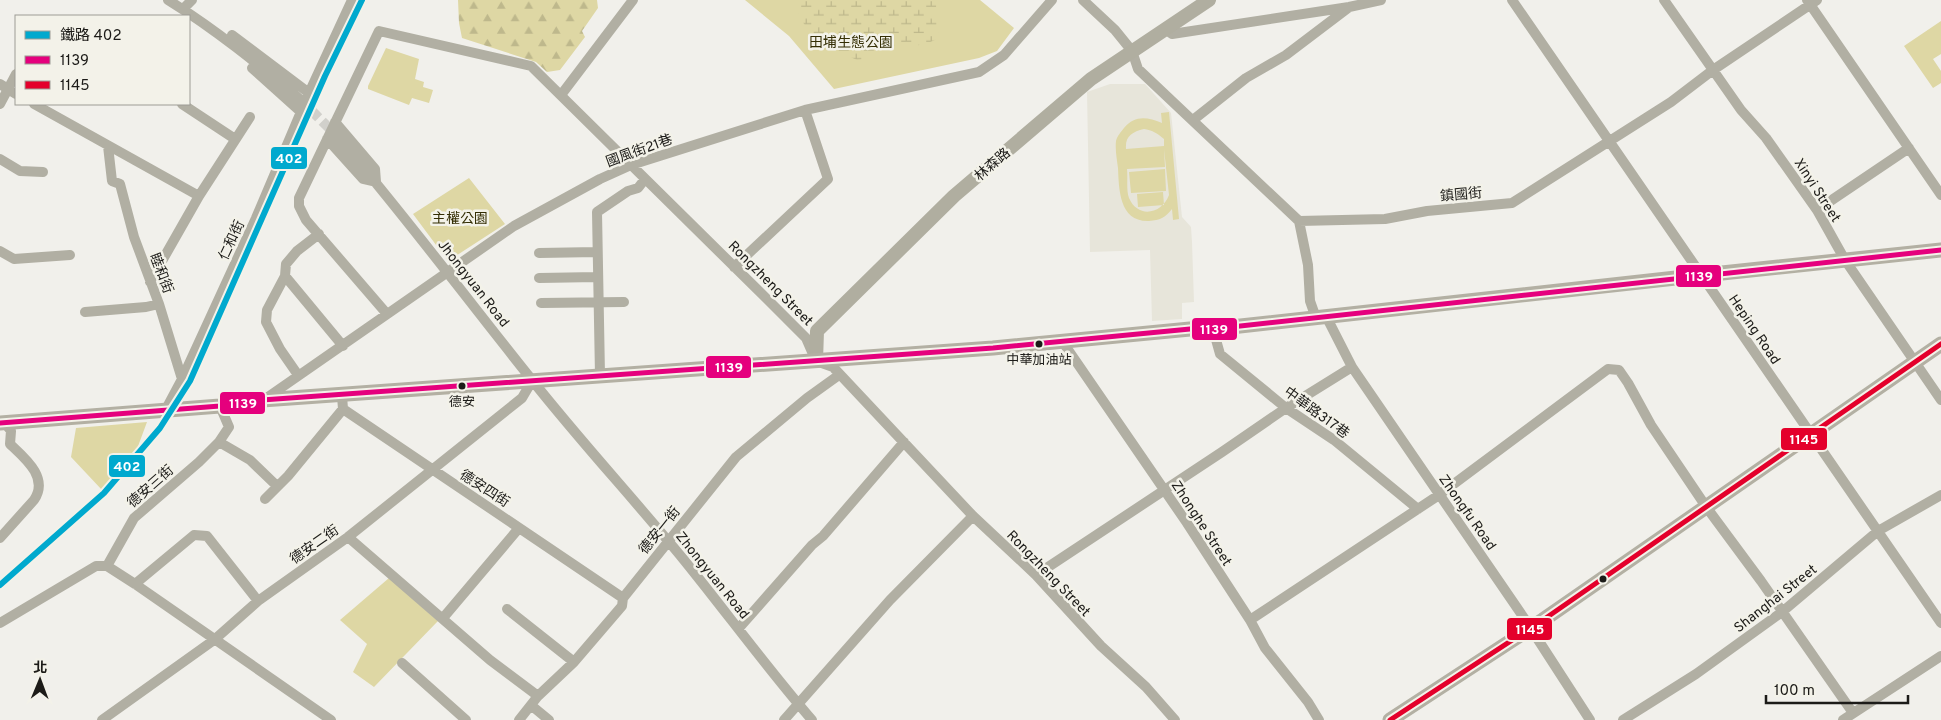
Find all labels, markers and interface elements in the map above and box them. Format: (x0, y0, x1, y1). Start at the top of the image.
legend (15, 15, 190, 105)
text: 鐵路 402 (60, 27, 122, 46)
park label: 田埔生態公園 (809, 34, 893, 52)
text: 1139 (60, 52, 89, 71)
text: 1145 (60, 77, 90, 96)
street label: 國風街21巷 (604, 131, 675, 171)
street label: 林森路 (972, 145, 1014, 185)
line badge: 402 (270, 146, 308, 170)
text: 402 (276, 151, 302, 168)
street label: Xinyi Street (1790, 156, 1844, 226)
street label: 鎮國街 (1439, 184, 1483, 206)
park label: 主權公園 (432, 211, 488, 228)
street label: 仁和街 (216, 218, 249, 263)
street label: Jhongyuan Road (433, 237, 512, 331)
street label: Rongzheng Street (724, 238, 816, 330)
street label: 睦和街 (145, 251, 176, 296)
line badge: 1139 (1675, 264, 1722, 288)
text: 1139 (1685, 269, 1713, 286)
street label: Heping Road (1724, 292, 1783, 368)
line badge: 1139 (1191, 317, 1238, 341)
text: 1139 (1200, 322, 1228, 339)
marker: 中華加油站 (1034, 339, 1044, 349)
place label: 中華加油站 (1006, 353, 1072, 369)
line badge: 1139 (705, 355, 752, 379)
text: 1139 (715, 360, 743, 377)
marker: 德安 (457, 381, 467, 391)
street label: 中華路317巷 (1280, 384, 1352, 443)
line badge: 1139 (219, 391, 266, 415)
place label: 德安 (449, 394, 475, 411)
text: 1139 (229, 396, 257, 413)
line badge: 1145 (1780, 427, 1828, 451)
text: 1145 (1790, 432, 1818, 449)
line badge: 402 (108, 454, 146, 478)
text: 402 (114, 459, 140, 476)
street label: 德安三街 (124, 462, 178, 512)
street label: 德安四街 (456, 466, 513, 512)
street label: Zhongfu Road (1434, 472, 1499, 554)
street label: Zhonghe Street (1167, 478, 1235, 570)
street label: 德安一街 (635, 503, 684, 558)
street label: 德安二街 (286, 521, 343, 568)
street label: Rongzheng Street (1002, 527, 1093, 621)
street label: Zhongyuan Road (671, 529, 752, 623)
street label: Shanghai Street (1731, 562, 1821, 637)
unlabelled marker (1598, 574, 1608, 584)
line badge: 1145 (1506, 617, 1553, 641)
text: 1145 (1516, 622, 1544, 639)
north arrow (15, 655, 65, 705)
text: 北 (33, 660, 47, 677)
scale bar (1766, 672, 1908, 704)
text: 100 m (1774, 682, 1815, 701)

